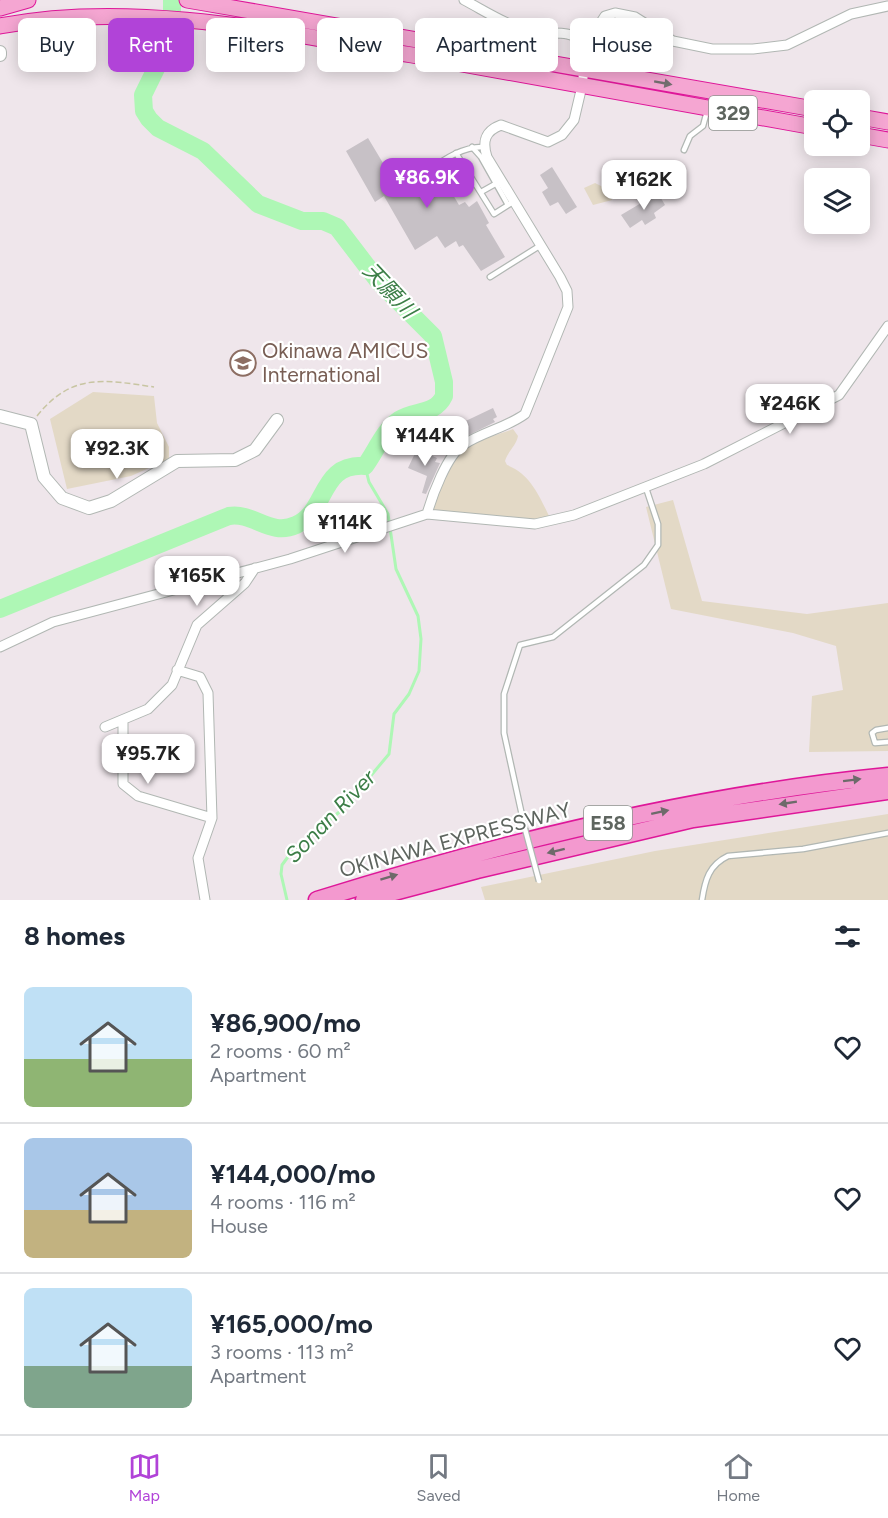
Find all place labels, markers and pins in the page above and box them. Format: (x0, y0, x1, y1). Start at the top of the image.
pin: ¥86.9K (378, 158, 476, 209)
pin: ¥162K (602, 160, 686, 211)
place label: Okinawa AMICUS International (262, 338, 428, 387)
school or university icon: Okinawa AMICUS International (228, 348, 258, 378)
pin: ¥246K (748, 384, 832, 435)
pin: ¥144K (383, 416, 467, 467)
pin: ¥92.3K (68, 429, 166, 480)
pin: ¥114K (303, 503, 387, 554)
pin: ¥165K (155, 556, 239, 607)
pin: ¥95.7K (99, 734, 197, 785)

